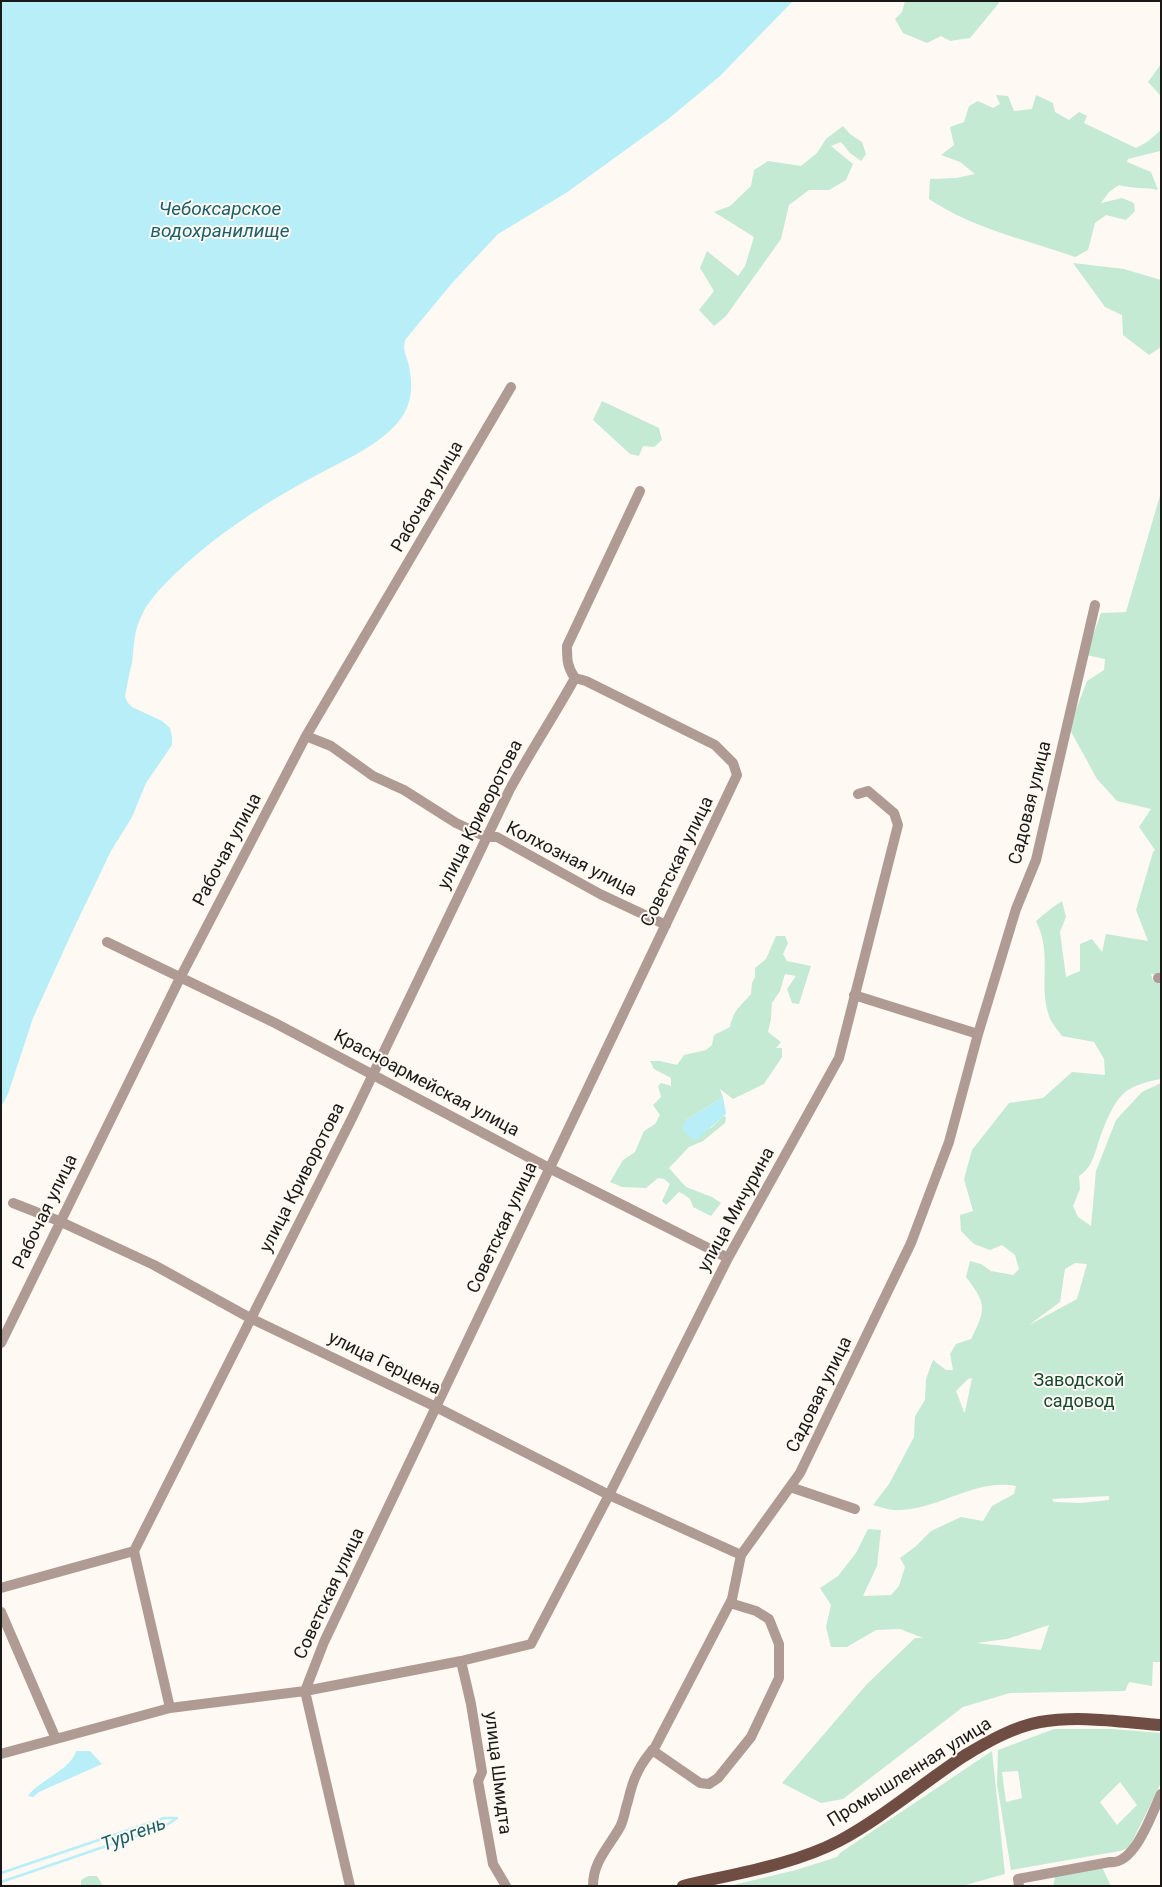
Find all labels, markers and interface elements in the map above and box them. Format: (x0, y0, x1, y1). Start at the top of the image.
water label: Чебоксарское водохранилище (150, 199, 290, 243)
street label: Рабочая улица (387, 438, 469, 556)
street label: улица Криворотова (434, 737, 528, 893)
street label: Садовая улица (1005, 739, 1057, 867)
street label: Рабочая улица (189, 790, 267, 910)
street label: Советская улица (637, 793, 719, 931)
street label: Колхозная улица (502, 818, 640, 902)
street label: Красноармейская улица (329, 1026, 523, 1142)
street label: улица Криворотова (256, 1100, 350, 1256)
street label: улица Мичурина (694, 1144, 780, 1276)
street label: Рабочая улица (9, 1151, 83, 1273)
street label: Советская улица (463, 1159, 543, 1297)
street label: улица Герцена (324, 1327, 444, 1401)
street label: Садовая улица (783, 1333, 857, 1457)
park label: Заводской садовод (1034, 1370, 1124, 1412)
street label: Советская улица (290, 1525, 370, 1663)
street label: улица Шмидта (479, 1710, 515, 1836)
street label: Промышленная улица (824, 1714, 996, 1832)
water label: Тургень (98, 1813, 170, 1857)

